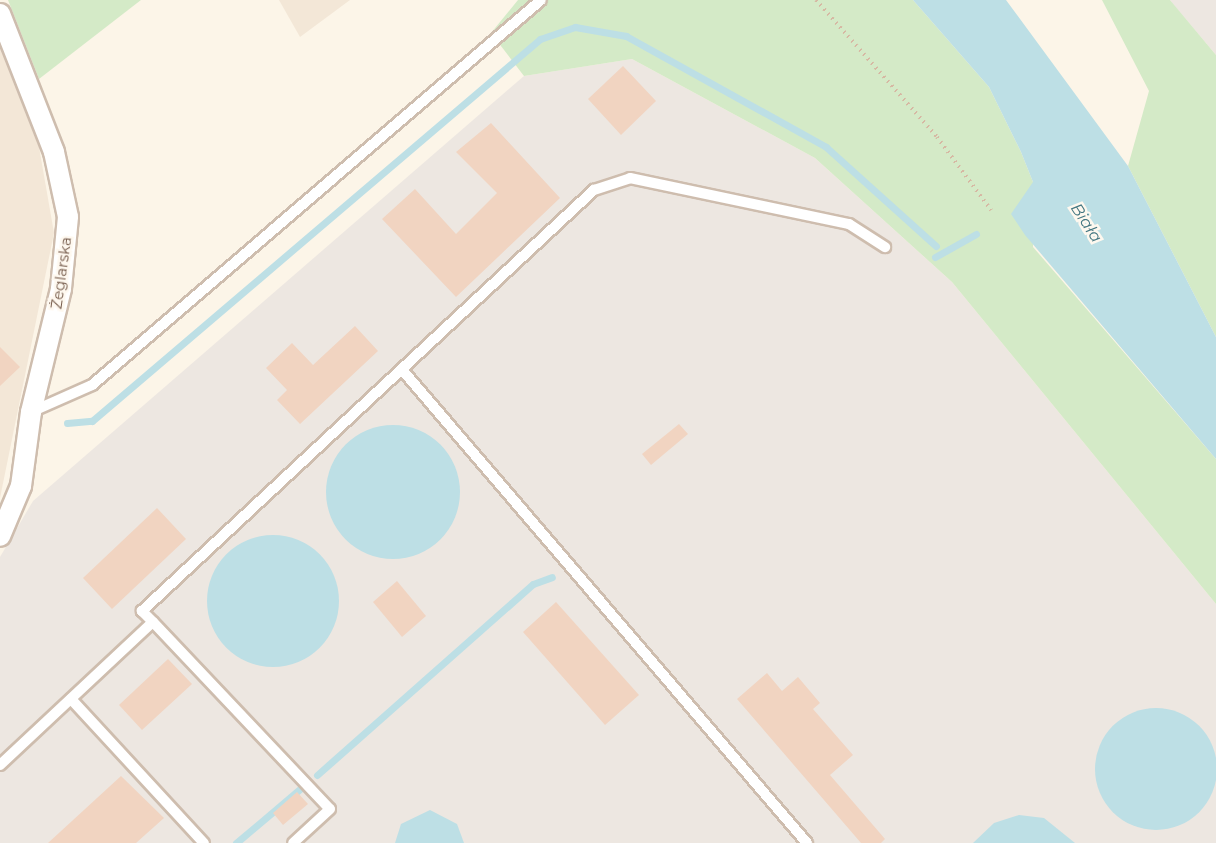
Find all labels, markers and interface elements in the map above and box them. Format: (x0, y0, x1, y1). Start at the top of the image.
water label: Biała (1066, 200, 1106, 246)
street label: Żeglarska (47, 236, 75, 310)

